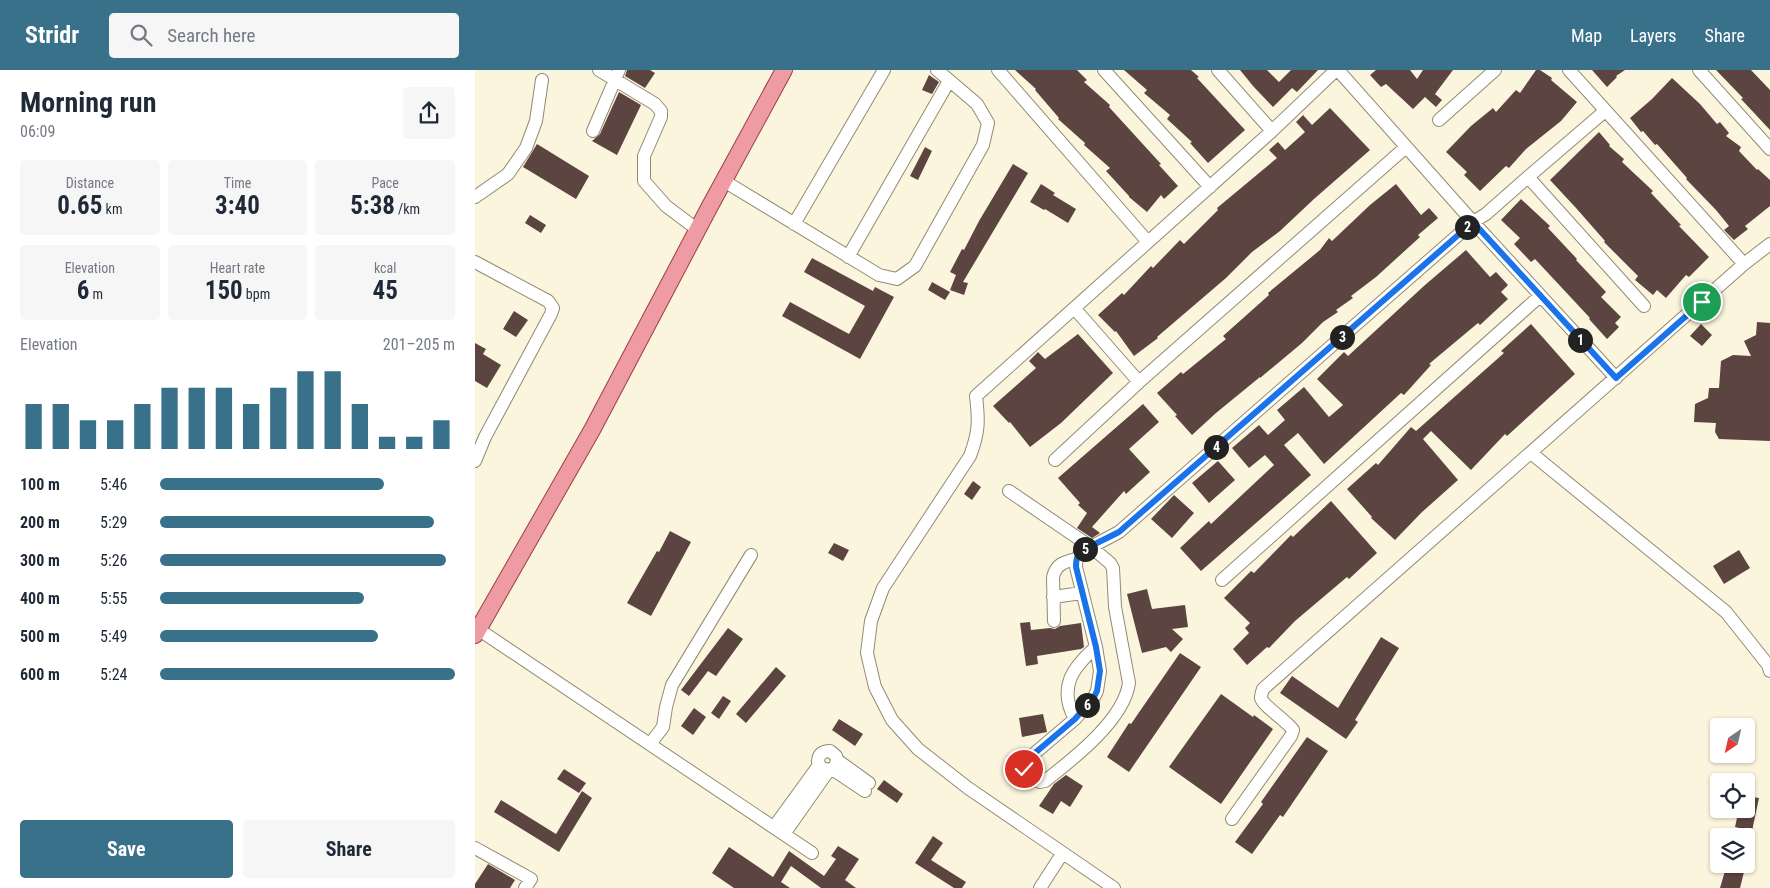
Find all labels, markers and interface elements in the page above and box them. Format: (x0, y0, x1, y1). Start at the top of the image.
search box (109, 13, 459, 58)
text: Stridr (25, 21, 79, 49)
icon: search (127, 21, 155, 49)
text: Search here (167, 24, 256, 47)
text: Map (1571, 25, 1602, 46)
text: Layers (1630, 25, 1677, 46)
text: Share (1705, 25, 1745, 46)
text: Morning run (20, 86, 156, 119)
button: share (403, 87, 455, 139)
text: 06:09 (20, 122, 55, 141)
text: Distance (66, 175, 114, 191)
text: Time (224, 175, 251, 191)
text: Pace (371, 175, 399, 191)
text: 0.65 (57, 191, 102, 220)
text: 3:40 (215, 191, 260, 220)
text: 5:38 (350, 191, 395, 220)
text: km (102, 201, 122, 217)
text: /km (395, 201, 420, 217)
pin: 2 (1455, 214, 1479, 240)
text: 2 (1464, 219, 1471, 235)
text: Elevation (65, 260, 115, 276)
text: Heart rate (210, 260, 265, 276)
text: kcal (374, 260, 396, 276)
text: 6 (77, 276, 89, 305)
text: 150 (205, 276, 243, 305)
text: 45 (373, 276, 398, 305)
pin (1681, 281, 1723, 323)
text: m (89, 286, 103, 302)
text: bpm (243, 286, 270, 302)
icon: arrive (1688, 288, 1716, 316)
pin: 3 (1329, 324, 1355, 350)
pin: 1 (1567, 328, 1593, 352)
text: 3 (1339, 329, 1346, 345)
text: 1 (1577, 332, 1584, 348)
text: Elevation (20, 335, 78, 354)
text: 201–205 m (383, 335, 455, 354)
pin: 4 (1203, 434, 1229, 460)
text: 4 (1213, 439, 1220, 455)
text: 100 m (20, 475, 60, 494)
text: 5:46 (100, 475, 127, 494)
text: 200 m (20, 513, 60, 532)
text: 5:29 (100, 513, 127, 532)
pin: 5 (1073, 536, 1097, 562)
text: 5 (1082, 541, 1089, 557)
text: 300 m (20, 551, 60, 570)
text: 5:26 (100, 551, 127, 570)
text: 400 m (20, 589, 60, 608)
text: 5:55 (100, 589, 127, 608)
text: 500 m (20, 627, 60, 646)
text: 5:49 (100, 627, 127, 646)
text: 600 m (20, 665, 60, 684)
text: 5:24 (100, 665, 127, 684)
pin: 6 (1075, 692, 1099, 718)
text: 6 (1084, 697, 1091, 713)
north arrow (1710, 718, 1755, 762)
map controls (1710, 718, 1755, 873)
pin (1003, 748, 1045, 790)
icon: check (1010, 755, 1038, 783)
button: locate (1710, 773, 1755, 818)
button: Save (20, 820, 233, 878)
button: Share (243, 820, 455, 878)
button: layers (1710, 828, 1755, 873)

